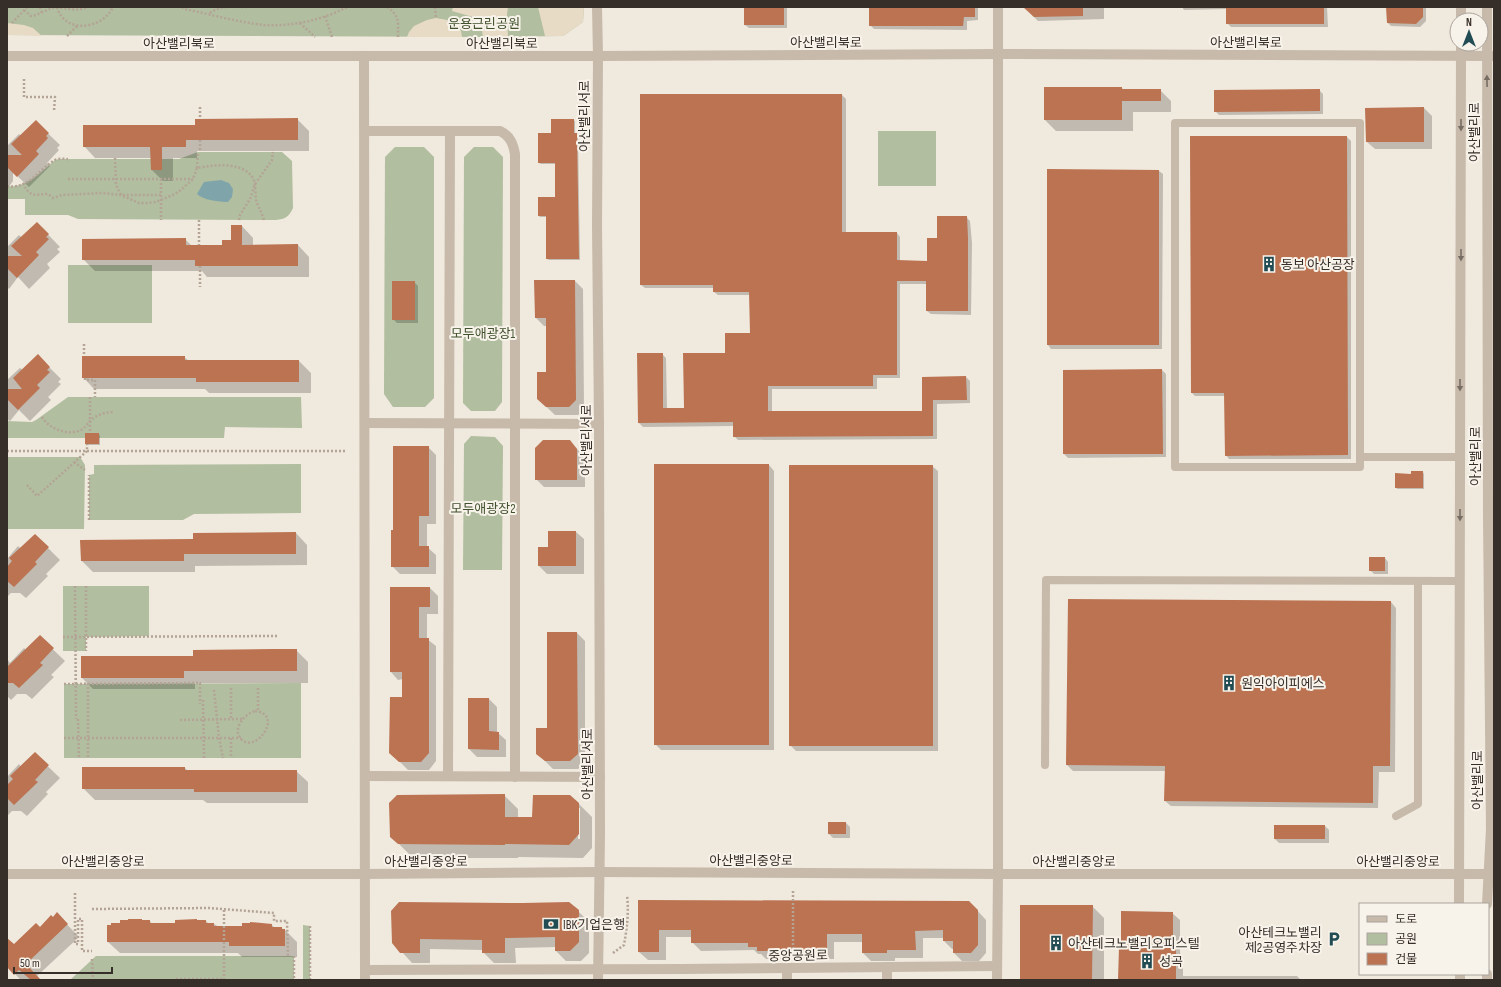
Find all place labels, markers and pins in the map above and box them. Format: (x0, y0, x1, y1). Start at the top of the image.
building icon: 동보 아산공장 (1260, 255, 1278, 273)
place label: 동보 아산공장 (1281, 257, 1355, 273)
building icon: 원익아이피에스 (1220, 674, 1238, 692)
place label: 원익아이피에스 (1241, 676, 1325, 692)
bank icon: IBK기업은행 (542, 915, 560, 933)
place label: IBK기업은행 (563, 917, 625, 933)
place label: 아산테크노밸리 제2공영주차장 (1238, 925, 1322, 956)
parking icon: 아산테크노밸리 제2공영주차장 (1325, 930, 1343, 948)
building icon: 아산테크노밸리오피스텔 (1047, 934, 1065, 952)
place label: 아산테크노밸리오피스텔 (1068, 936, 1200, 952)
building icon: 성곡 (1138, 952, 1156, 970)
place label: 성곡 (1159, 954, 1183, 970)

